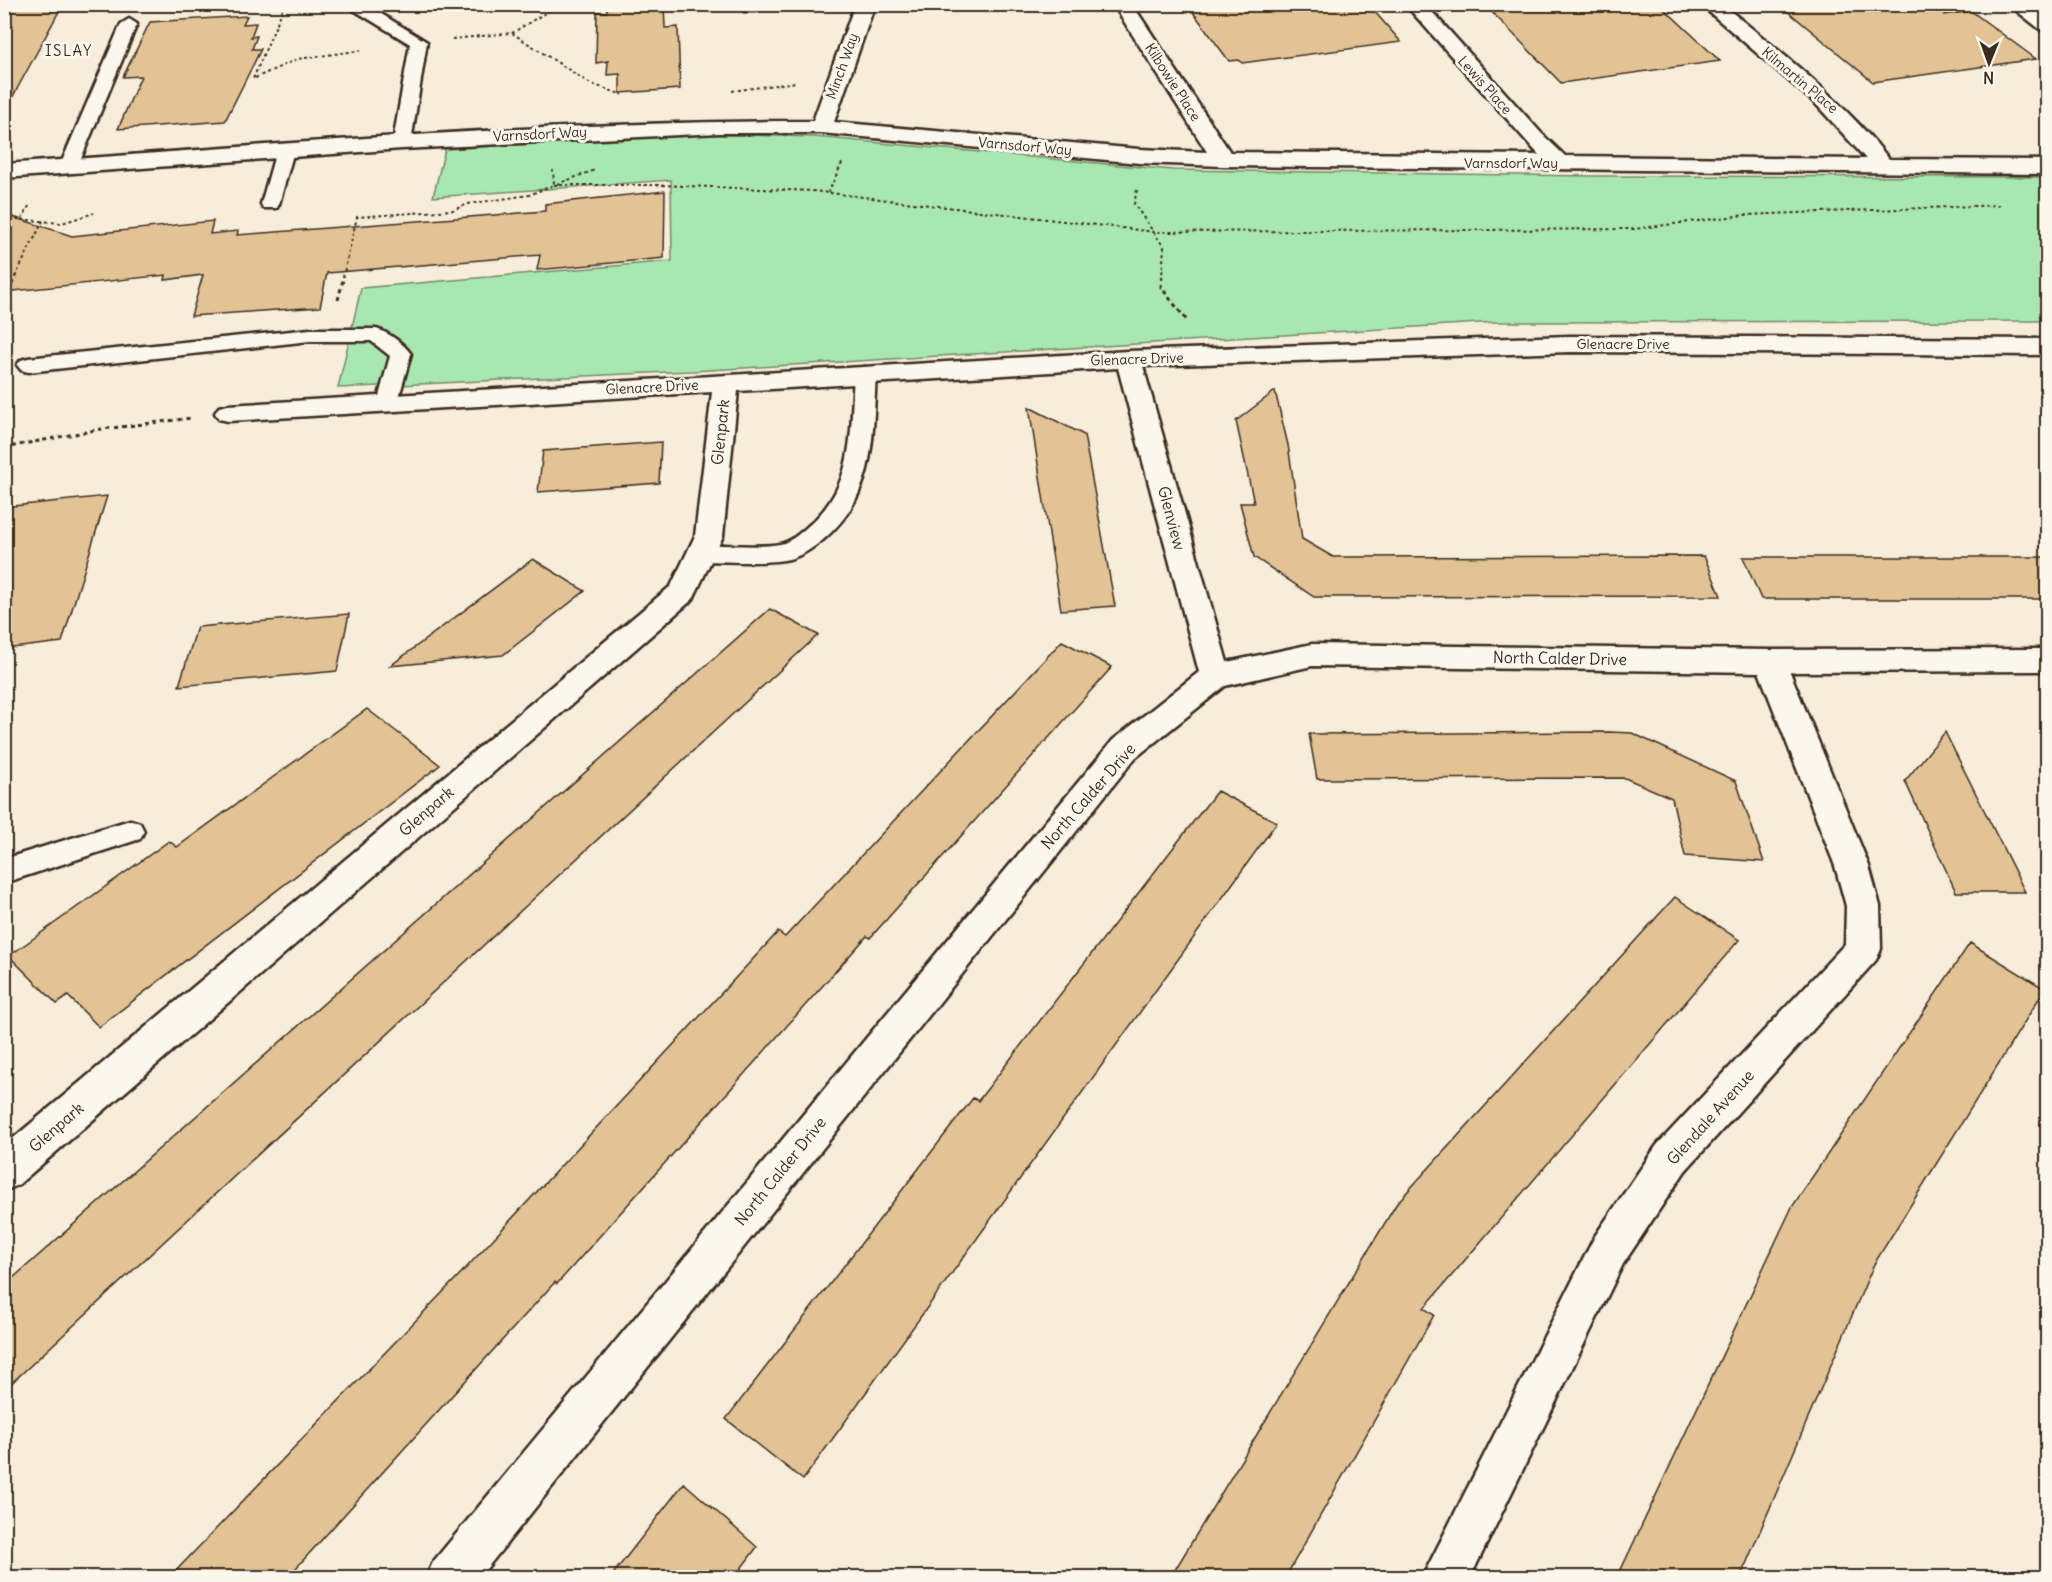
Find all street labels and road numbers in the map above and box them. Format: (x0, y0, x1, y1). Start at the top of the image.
street label: Minch Way (822, 30, 862, 102)
street label: Kilbowie Place (1141, 40, 1205, 124)
street label: Kilmartin Place (1758, 43, 1842, 117)
street label: Lewis Place (1454, 52, 1516, 118)
street label: Varnsdorf Way (492, 123, 588, 145)
street label: Varnsdorf Way (977, 133, 1073, 159)
street label: Varnsdorf Way (1464, 154, 1558, 172)
street label: Glenacre Drive (1576, 335, 1670, 353)
street label: Glenacre Drive (1090, 348, 1184, 370)
street label: Glenacre Drive (605, 376, 699, 398)
street label: Glenpark (707, 398, 733, 466)
street label: Glenview (1154, 484, 1190, 553)
street label: North Calder Drive (1493, 647, 1627, 669)
street label: North Calder Drive (1036, 739, 1140, 853)
street label: Glenpark (395, 782, 457, 840)
street label: Glendale Avenue (1662, 1065, 1758, 1169)
street label: Glenpark (25, 1098, 87, 1156)
street label: North Calder Drive (730, 1113, 830, 1229)

